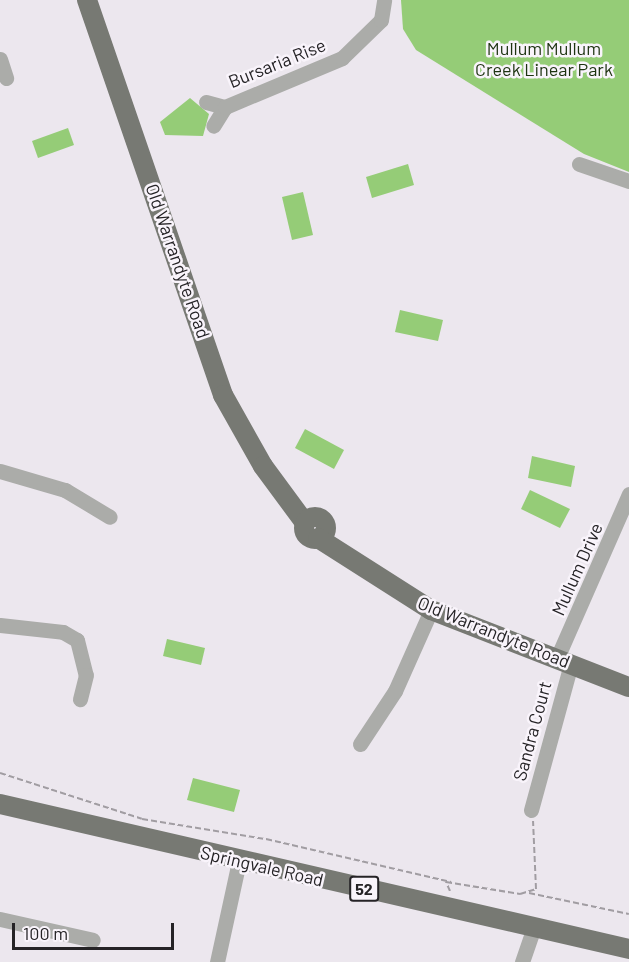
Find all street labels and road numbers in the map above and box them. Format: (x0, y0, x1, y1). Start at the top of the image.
street label: Bursaria Rise (225, 34, 329, 92)
street label: Old Warrandyte Road (141, 181, 215, 341)
street label: Mullum Drive (547, 519, 607, 619)
street label: Old Warrandyte Road (415, 592, 573, 672)
street label: Sandra Court (508, 679, 556, 783)
street label: Springvale Road (198, 841, 326, 891)
road number: 52 (349, 876, 379, 902)

